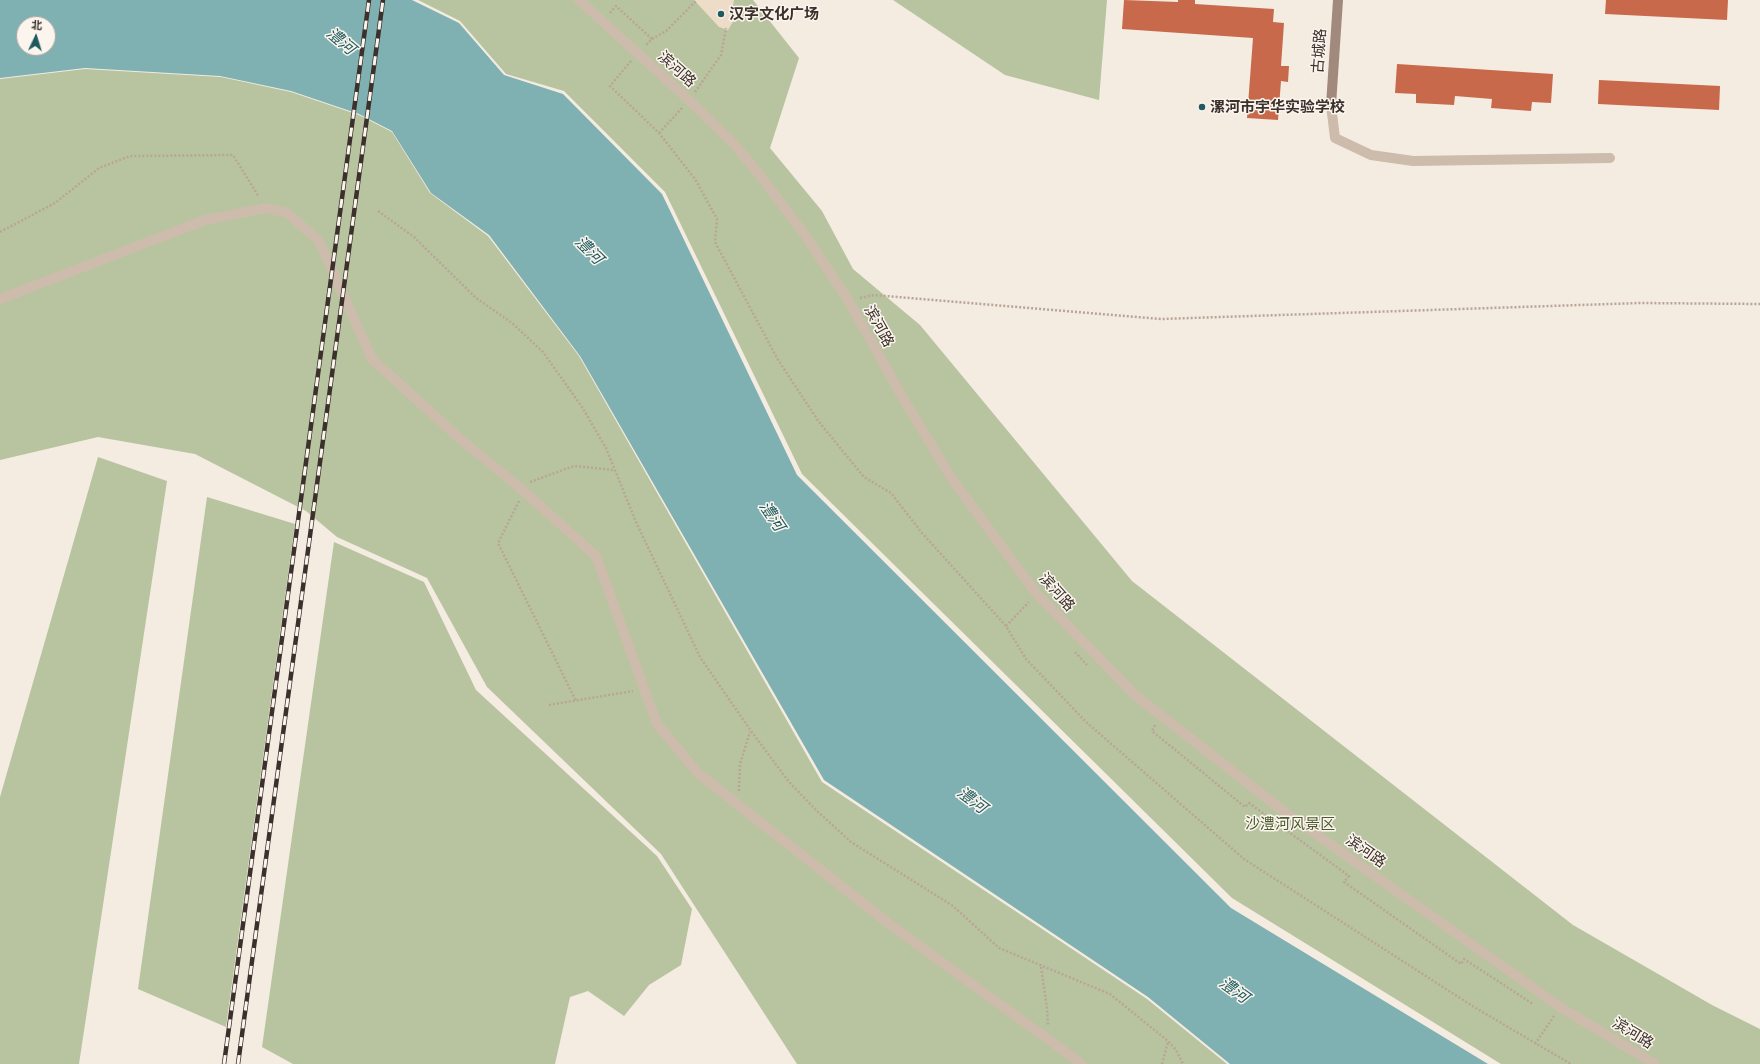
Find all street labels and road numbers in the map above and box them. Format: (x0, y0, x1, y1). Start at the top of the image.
street label: 古城路 (1308, 28, 1330, 74)
street label: 滨河路 (654, 47, 700, 91)
street label: 滨河路 (860, 302, 898, 350)
street label: 滨河路 (1035, 569, 1079, 615)
street label: 滨河路 (1342, 831, 1390, 871)
street label: 滨河路 (1609, 1014, 1657, 1052)

